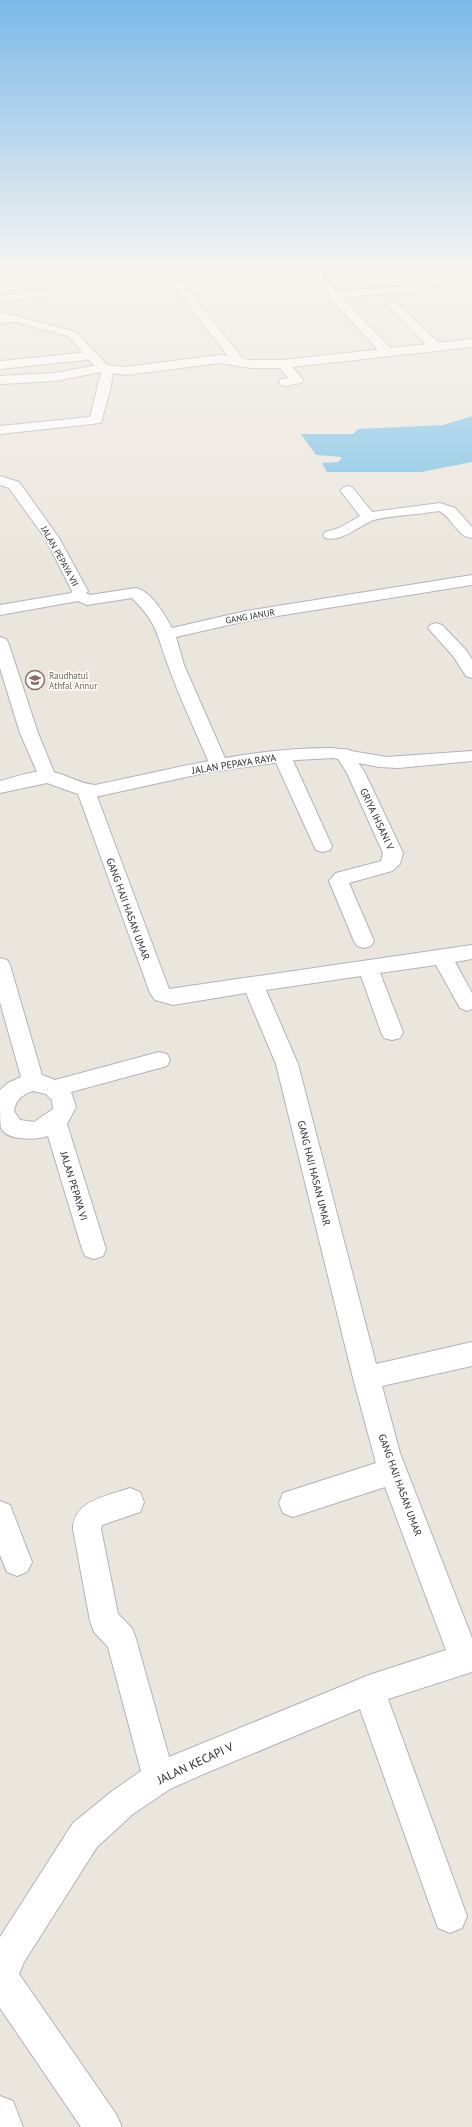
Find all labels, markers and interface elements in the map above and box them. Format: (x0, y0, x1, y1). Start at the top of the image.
street label: JALAN PEPAYA VII (38, 523, 81, 588)
street label: GANG JANUR (224, 606, 276, 626)
school or university icon: Raudhatul Athfal Annur (24, 669, 46, 691)
place label: Raudhatul Athfal Annur (49, 670, 97, 691)
street label: JALAN PEPAYA RAYA (190, 751, 277, 777)
street label: GRIYA IHSANI V (357, 786, 397, 852)
street label: GANG HAJI HASAN UMAR (103, 856, 153, 962)
street label: GANG HAJI HASAN UMAR (295, 1119, 333, 1227)
street label: JALAN PEPAYA VI (57, 1149, 91, 1222)
street label: GANG HAJI HASAN UMAR (375, 1432, 425, 1538)
street label: JALAN KECAPI V (154, 1739, 236, 1788)

